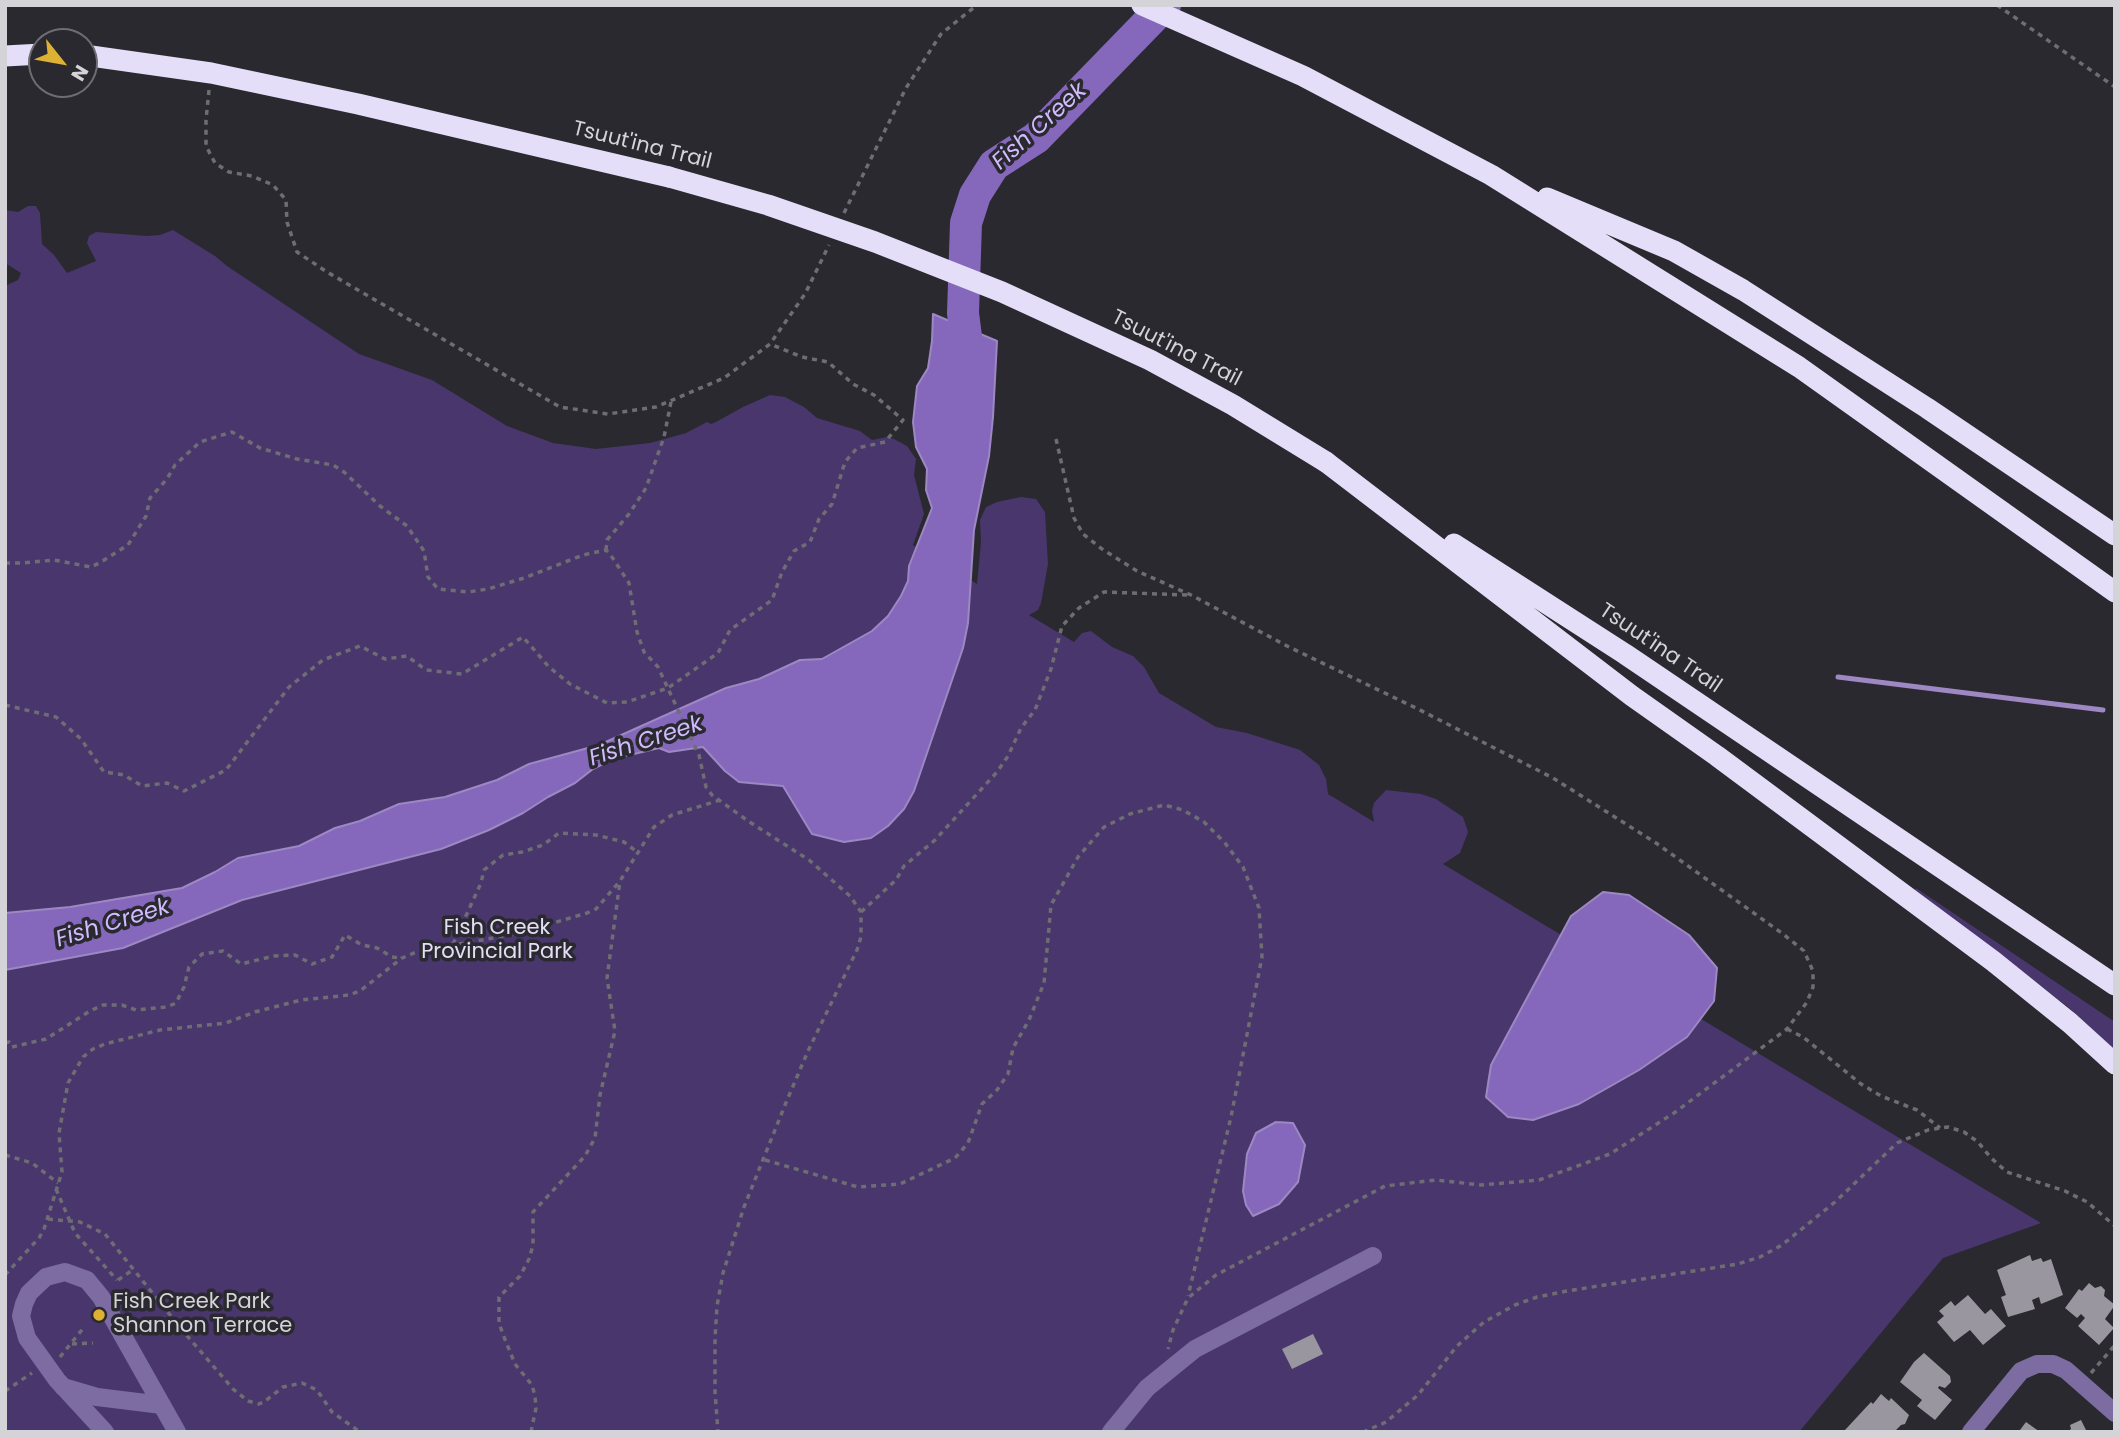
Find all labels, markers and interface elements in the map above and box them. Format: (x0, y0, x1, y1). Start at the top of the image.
north arrow (28, 28, 98, 98)
text: N (64, 60, 95, 86)
water label: Fish Creek (987, 77, 1093, 177)
street label: Tsuut'ina Trail (570, 117, 714, 175)
street label: Tsuut'ina Trail (1107, 305, 1245, 393)
street label: Tsuut'ina Trail (1594, 599, 1726, 699)
water label: Fish Creek (586, 711, 706, 773)
water label: Fish Creek (53, 894, 173, 954)
park label: Fish Creek Provincial Park (421, 916, 573, 966)
place label: Fish Creek Park Shannon Terrace (113, 1290, 292, 1340)
marker: Fish Creek Park Shannon Terrace (91, 1307, 107, 1323)

